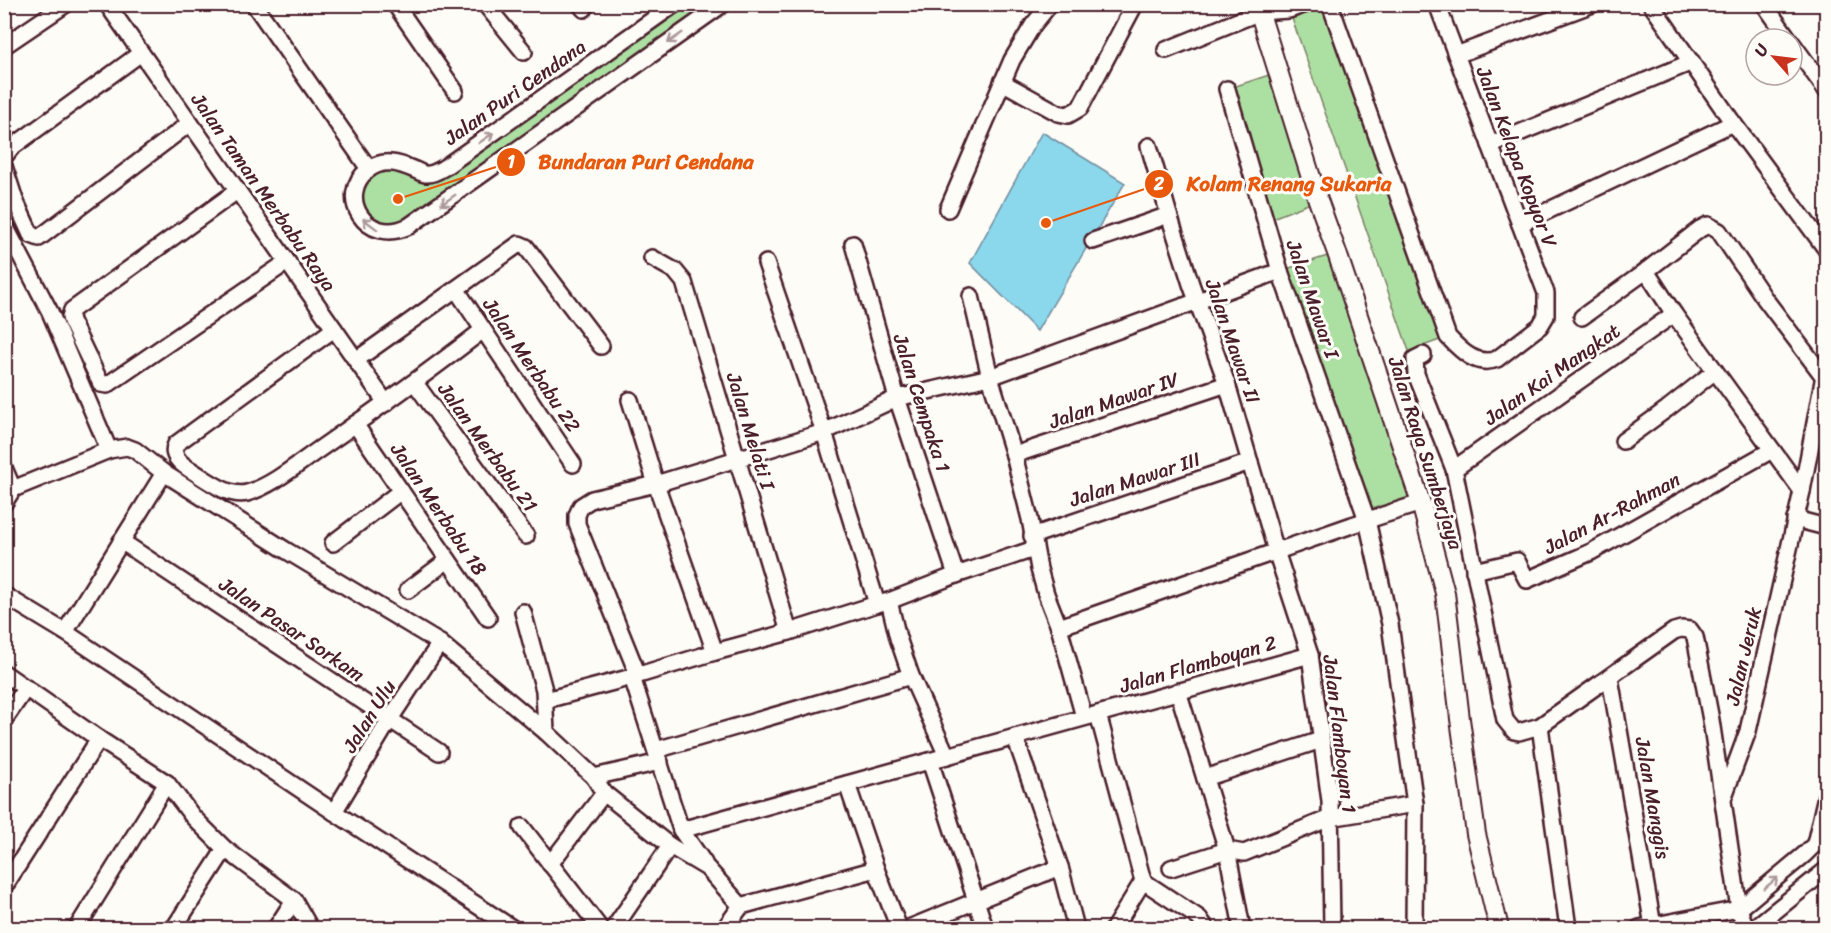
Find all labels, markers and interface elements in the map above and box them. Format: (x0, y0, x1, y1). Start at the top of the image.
north arrow (1744, 27, 1804, 87)
street label: Jalan Puri Cendana (436, 30, 594, 155)
one-way arrow (668, 32, 684, 44)
text: U (1746, 37, 1777, 62)
street label: Jalan Kelapa Kopyor V (1466, 61, 1567, 253)
street label: Jalan Taman Merbabu Raya (181, 85, 346, 299)
one-way arrow (477, 132, 493, 144)
callout: Bundaran Puri Cendana (496, 142, 766, 181)
text: Bundaran Puri Cendana (538, 143, 755, 181)
text: 1 (507, 146, 515, 178)
callout: Kolam Renang Sukaria (1144, 165, 1404, 204)
text: Kolam Renang Sukaria (1186, 165, 1393, 203)
text: 2 (1153, 168, 1165, 200)
one-way arrow (440, 194, 457, 206)
one-way arrow (362, 217, 378, 230)
street label: Jalan Mawar I (1276, 234, 1350, 364)
street label: Jalan Mawar II (1195, 273, 1270, 408)
street label: Jalan Merbabu 22 (473, 290, 590, 440)
street label: Jalan Kai Mangkat (1476, 314, 1628, 435)
street label: Jalan Cempaka 1 (882, 328, 960, 477)
street label: Jalan Raya Sumberjaya (1378, 351, 1474, 555)
street label: Jalan Mawar IV (1044, 362, 1184, 439)
street label: Jalan Melati I (716, 367, 785, 495)
street label: Jalan Merbabu 21 (428, 374, 547, 520)
street label: Jalan Merbabu 18 (380, 435, 496, 583)
street label: Jalan Mawar III (1064, 442, 1205, 517)
street label: Jalan Ar-Rahman (1537, 463, 1687, 565)
street label: Jalan Pasar Sorkam (211, 567, 372, 691)
street label: Jalan Jeruk (1715, 603, 1772, 710)
street label: Jalan Flamboyan 2 (1115, 625, 1281, 704)
street label: Jalan Flamboyan 1 (1312, 652, 1367, 815)
street label: Jalan Ulu (333, 672, 406, 761)
street label: Jalan Manggis (1624, 733, 1681, 863)
one-way arrow (1762, 877, 1778, 890)

